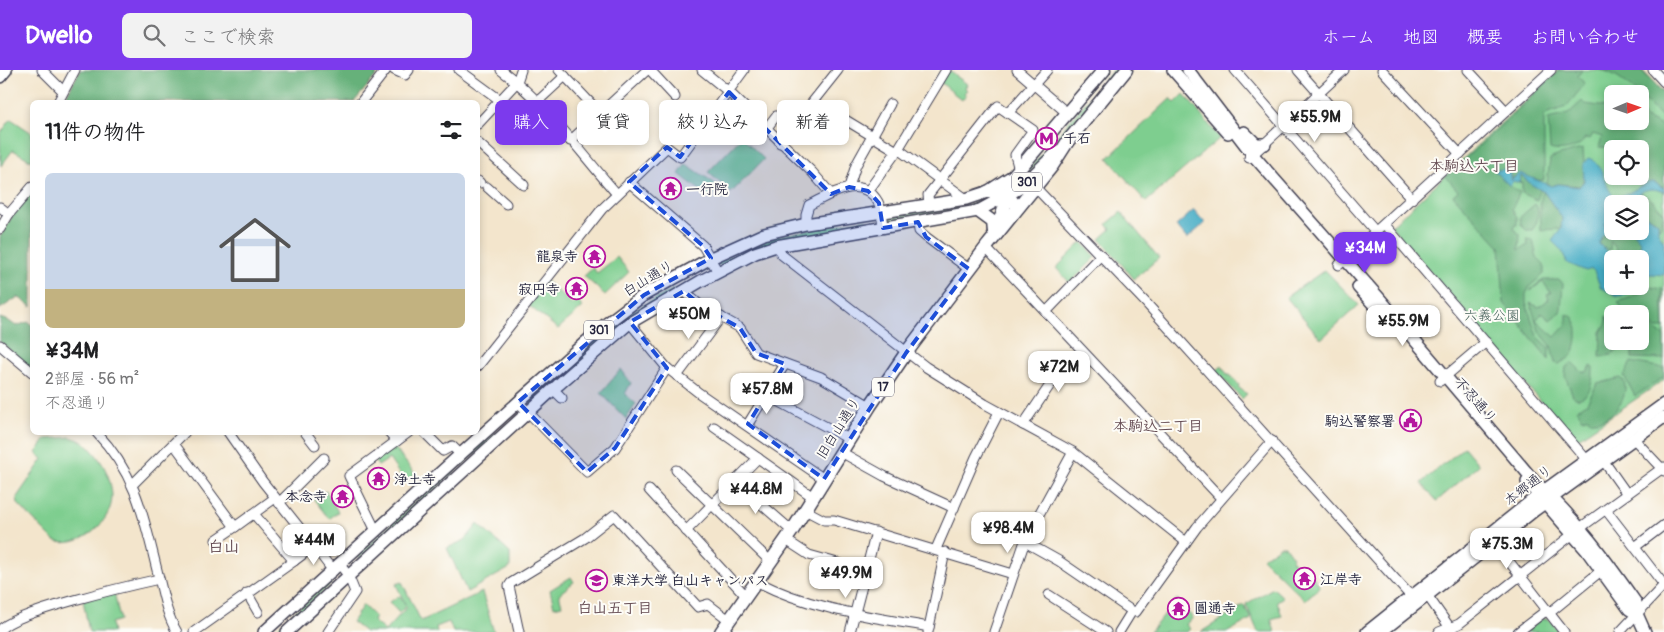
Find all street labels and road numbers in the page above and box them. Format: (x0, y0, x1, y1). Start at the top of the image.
road number: 301 (1012, 172, 1042, 191)
street label: 白山通り (620, 257, 677, 300)
road number: 301 (584, 320, 614, 340)
street label: 不忍通り (1451, 374, 1500, 427)
road number: 17 (872, 378, 894, 396)
street label: 旧白山通り (813, 394, 864, 462)
street label: 本郷通り (1501, 461, 1556, 509)

